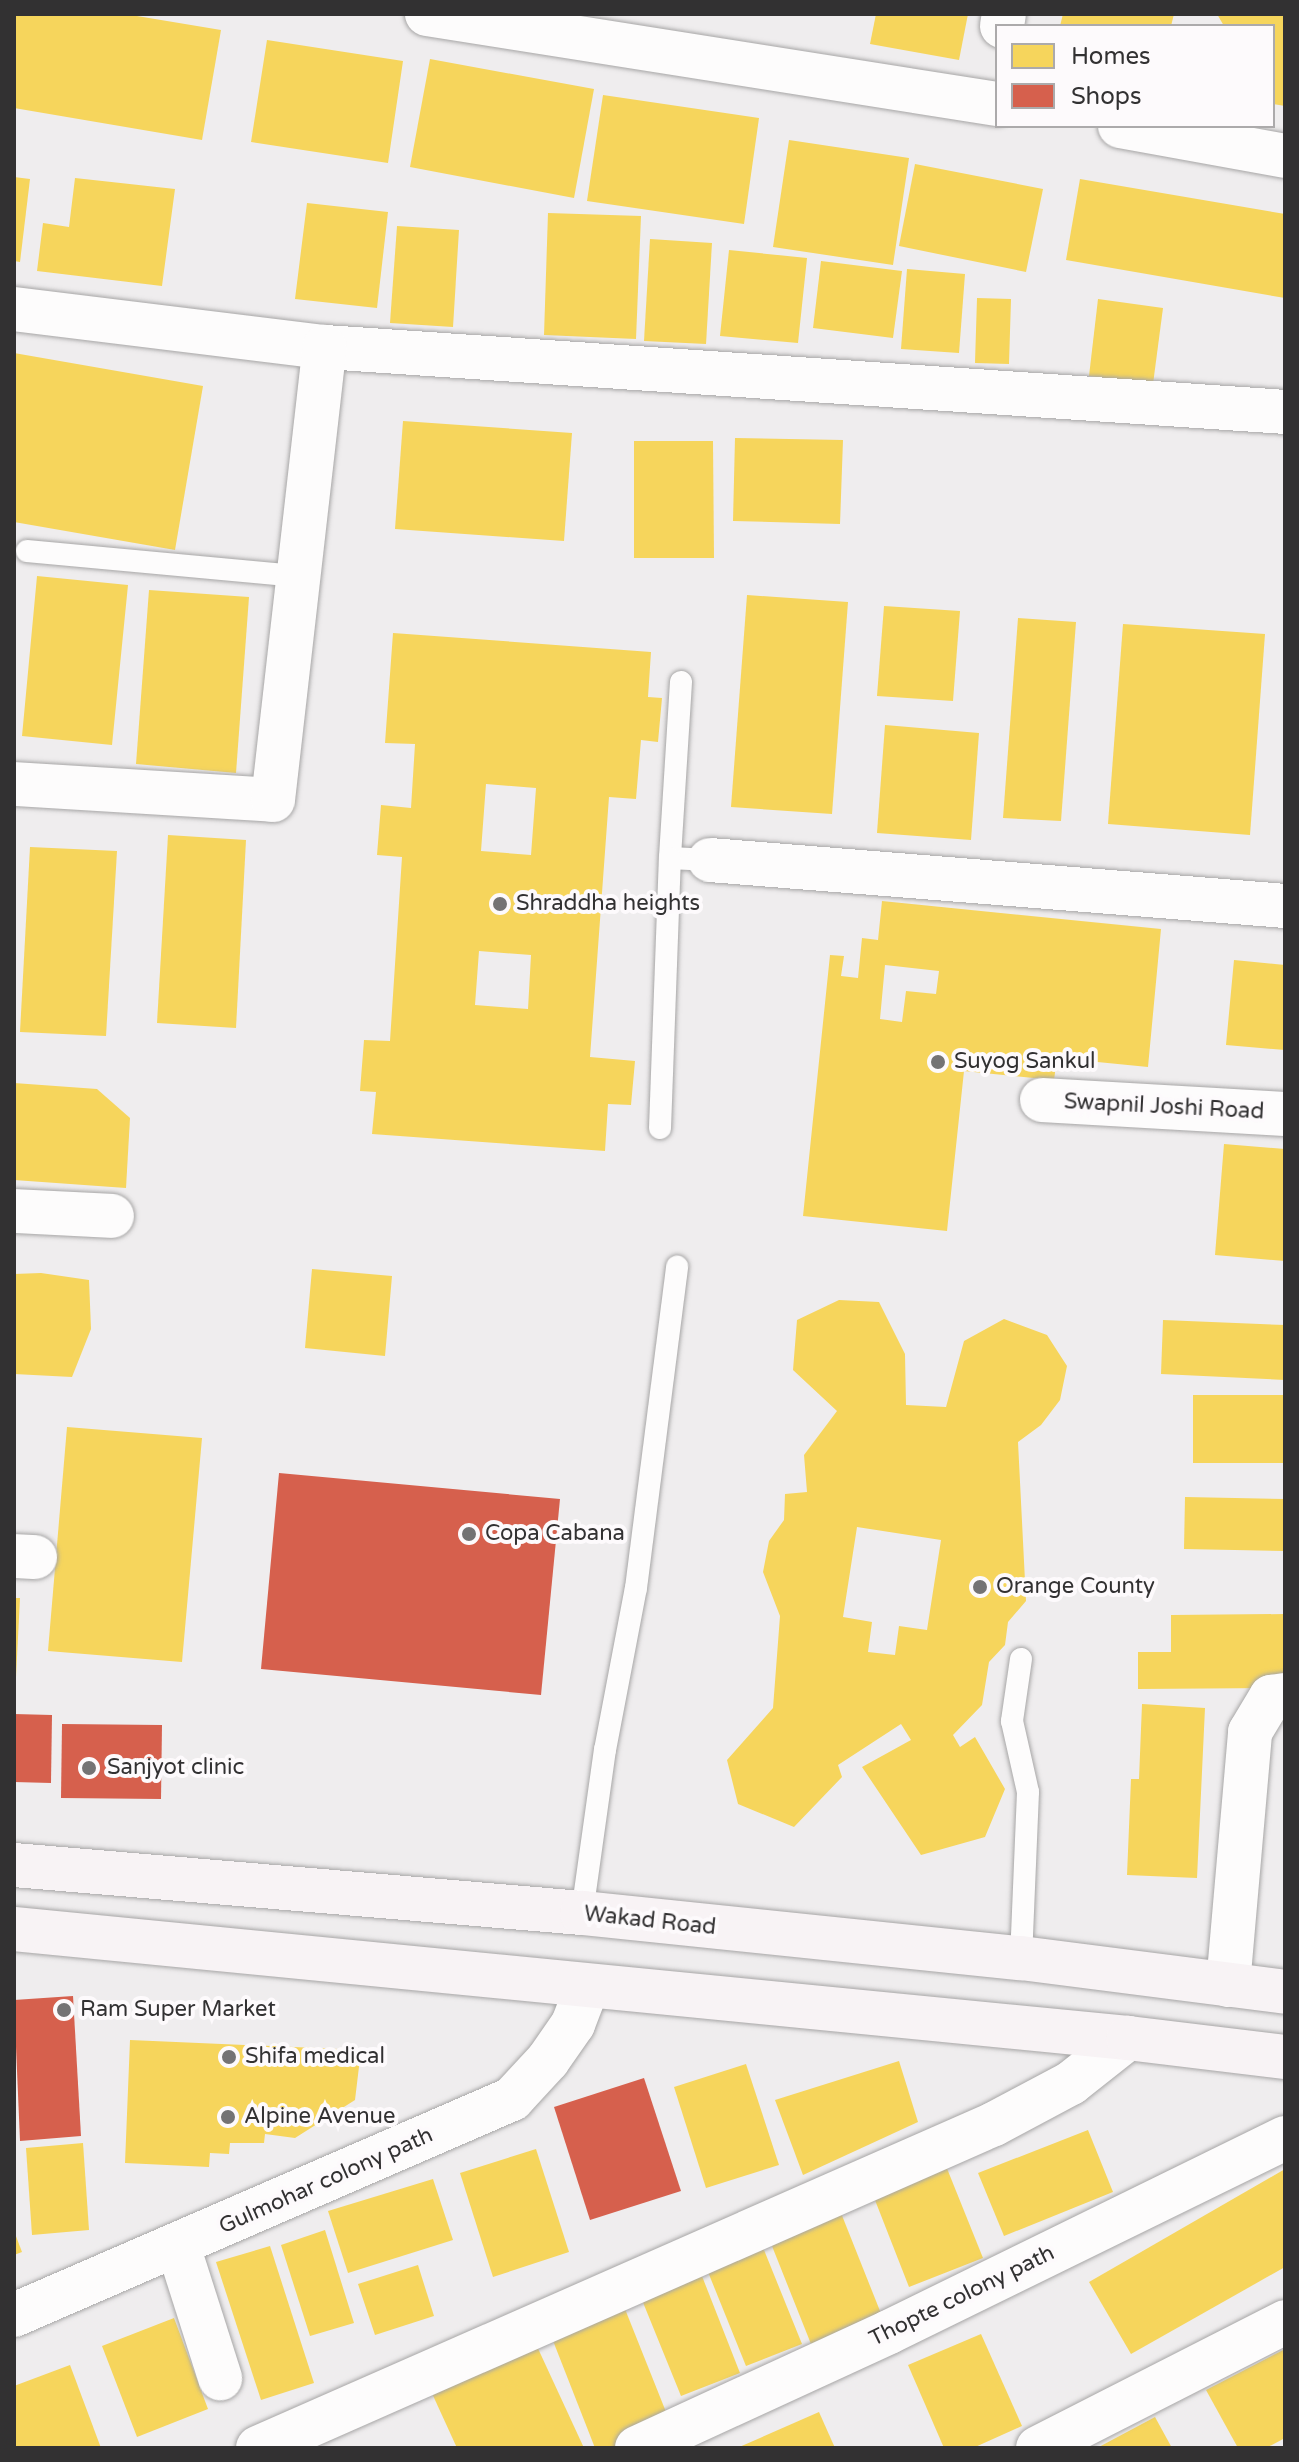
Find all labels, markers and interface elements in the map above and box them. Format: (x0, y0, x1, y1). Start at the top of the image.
legend (995, 24, 1275, 128)
text: Homes (1071, 42, 1151, 71)
text: Shops (1071, 82, 1141, 111)
place label: Shraddha heights (516, 891, 700, 917)
marker: Shraddha heights (491, 895, 509, 913)
place label: Suyog Sankul (954, 1049, 1096, 1075)
marker: Suyog Sankul (929, 1053, 947, 1071)
street label: Swapnil Joshi Road (1063, 1089, 1265, 1125)
place label: Copa Cabana (485, 1521, 625, 1547)
marker: Copa Cabana (460, 1525, 478, 1543)
place label: Orange County (996, 1574, 1155, 1600)
marker: Orange County (971, 1578, 989, 1596)
place label: Sanjyot clinic (107, 1755, 244, 1781)
marker: Sanjyot clinic (78, 1757, 100, 1779)
street label: Wakad Road (583, 1901, 717, 1941)
place label: Ram Super Market (80, 1997, 276, 2023)
marker: Ram Super Market (55, 2001, 73, 2019)
place label: Shifa medical (245, 2044, 385, 2070)
marker: Shifa medical (220, 2048, 238, 2066)
place label: Alpine Avenue (244, 2104, 395, 2130)
marker: Alpine Avenue (219, 2108, 237, 2126)
street label: Gulmohar colony path (215, 2122, 437, 2240)
street label: Thopte colony path (865, 2240, 1059, 2352)

